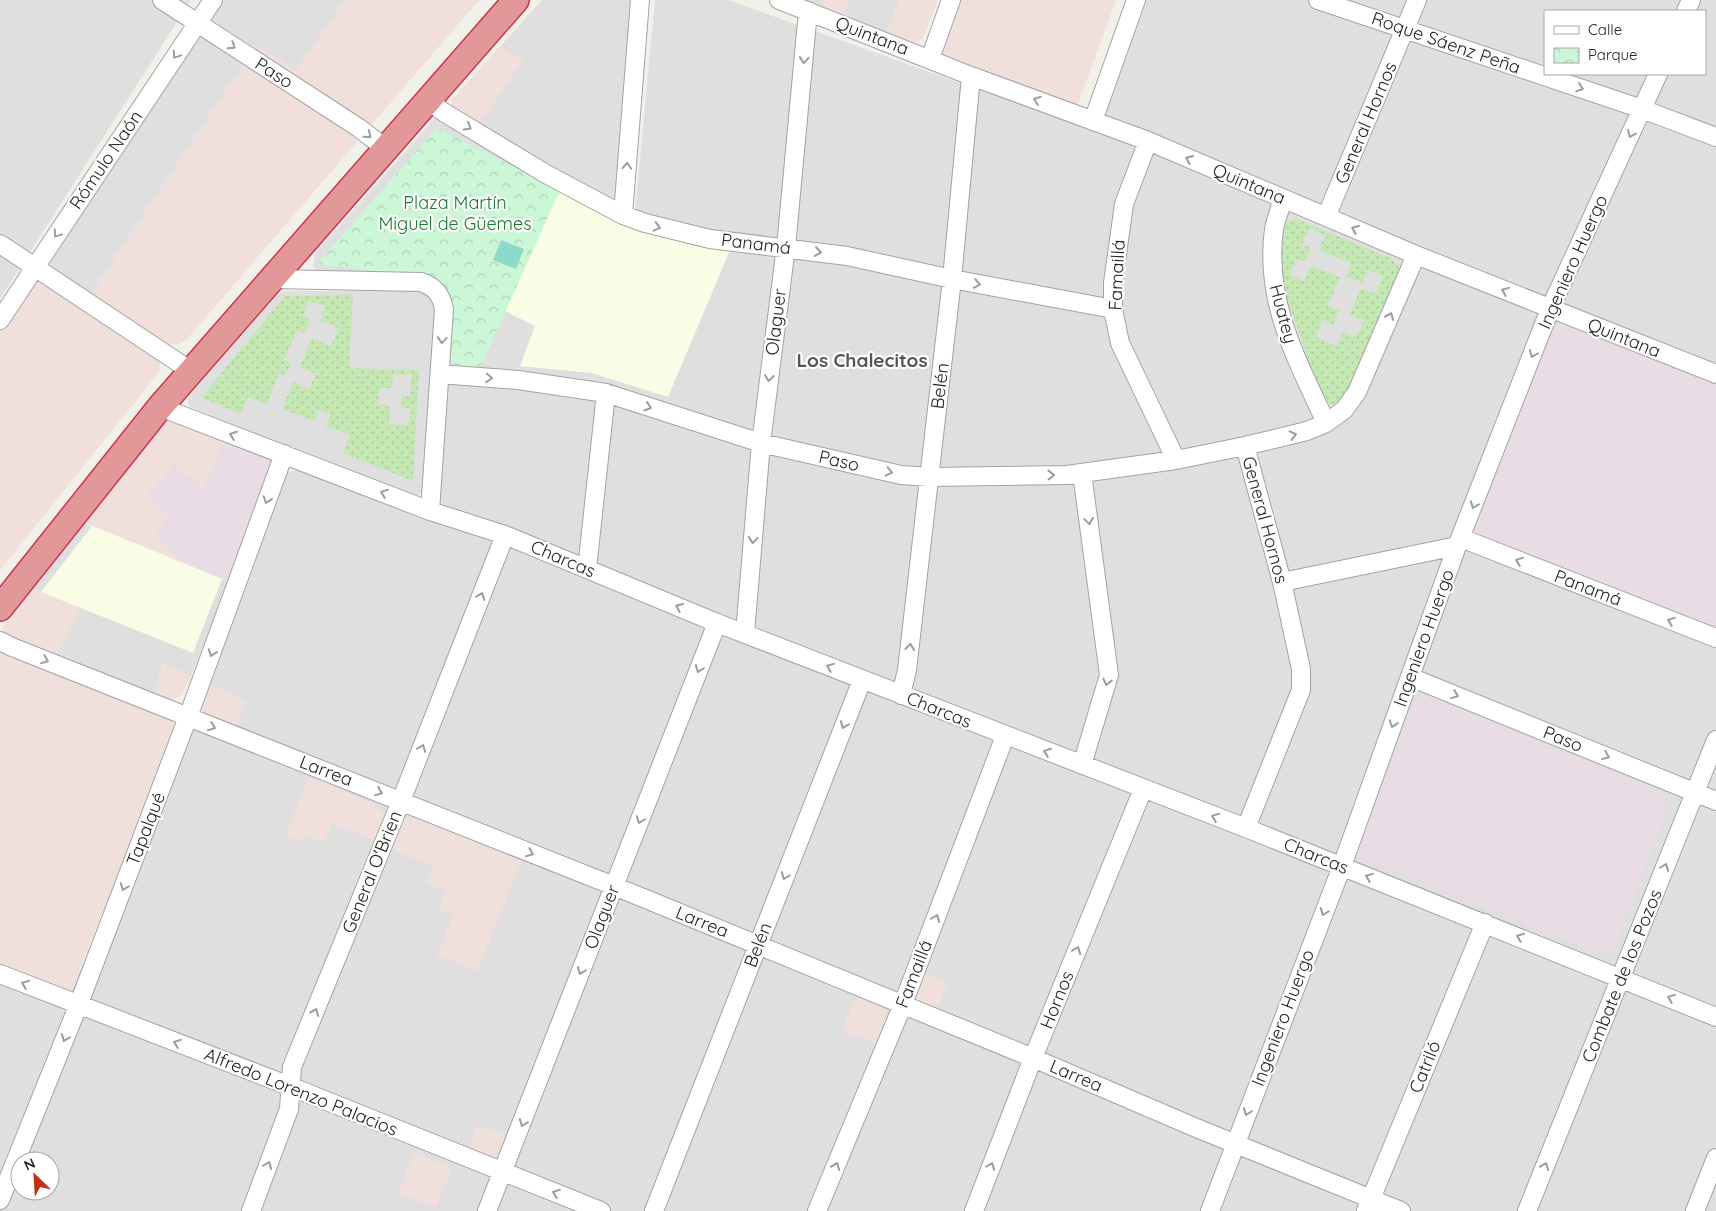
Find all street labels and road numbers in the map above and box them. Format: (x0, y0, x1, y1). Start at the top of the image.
street label: Roque Sáenz Peña (1369, 6, 1524, 79)
street label: Quintana (832, 11, 912, 60)
street label: Paso (251, 52, 298, 93)
street label: General Hornos (1329, 58, 1402, 187)
street label: Rómulo Naón (64, 106, 147, 214)
street label: Quintana (1209, 158, 1289, 209)
street label: Ingeniero Huergo (1533, 191, 1612, 332)
street label: Panamá (720, 228, 792, 259)
street label: Famaillá (1103, 239, 1130, 311)
street label: Huatey (1265, 282, 1302, 346)
street label: Olaguer (760, 287, 791, 357)
street label: Quintana (1584, 312, 1664, 363)
street label: Belén (925, 362, 954, 410)
street label: Paso (817, 445, 862, 476)
street label: General Hornos (1237, 454, 1293, 586)
street label: Charcas (527, 535, 599, 582)
street label: Panamá (1551, 564, 1625, 611)
street label: Ingeniero Huergo (1388, 566, 1459, 710)
street label: Charcas (903, 686, 975, 733)
street label: Paso (1540, 720, 1586, 757)
street label: Larrea (296, 750, 356, 791)
street label: Tapalqué (121, 789, 170, 869)
street label: General O'Brien (336, 807, 407, 937)
street label: Charcas (1280, 832, 1352, 879)
street label: Olaguer (579, 881, 624, 952)
street label: Combate de los Pozos (1576, 886, 1667, 1066)
street label: Larrea (672, 901, 732, 943)
street label: Belén (738, 919, 777, 971)
street label: Famaillá (890, 937, 937, 1011)
street label: Ingeniero Huergo (1246, 946, 1319, 1089)
street label: Hornos (1035, 967, 1079, 1032)
street label: Catriló (1404, 1037, 1445, 1096)
street label: Alfredo Lorenzo Palacios (201, 1042, 401, 1141)
street label: Larrea (1046, 1054, 1106, 1097)

